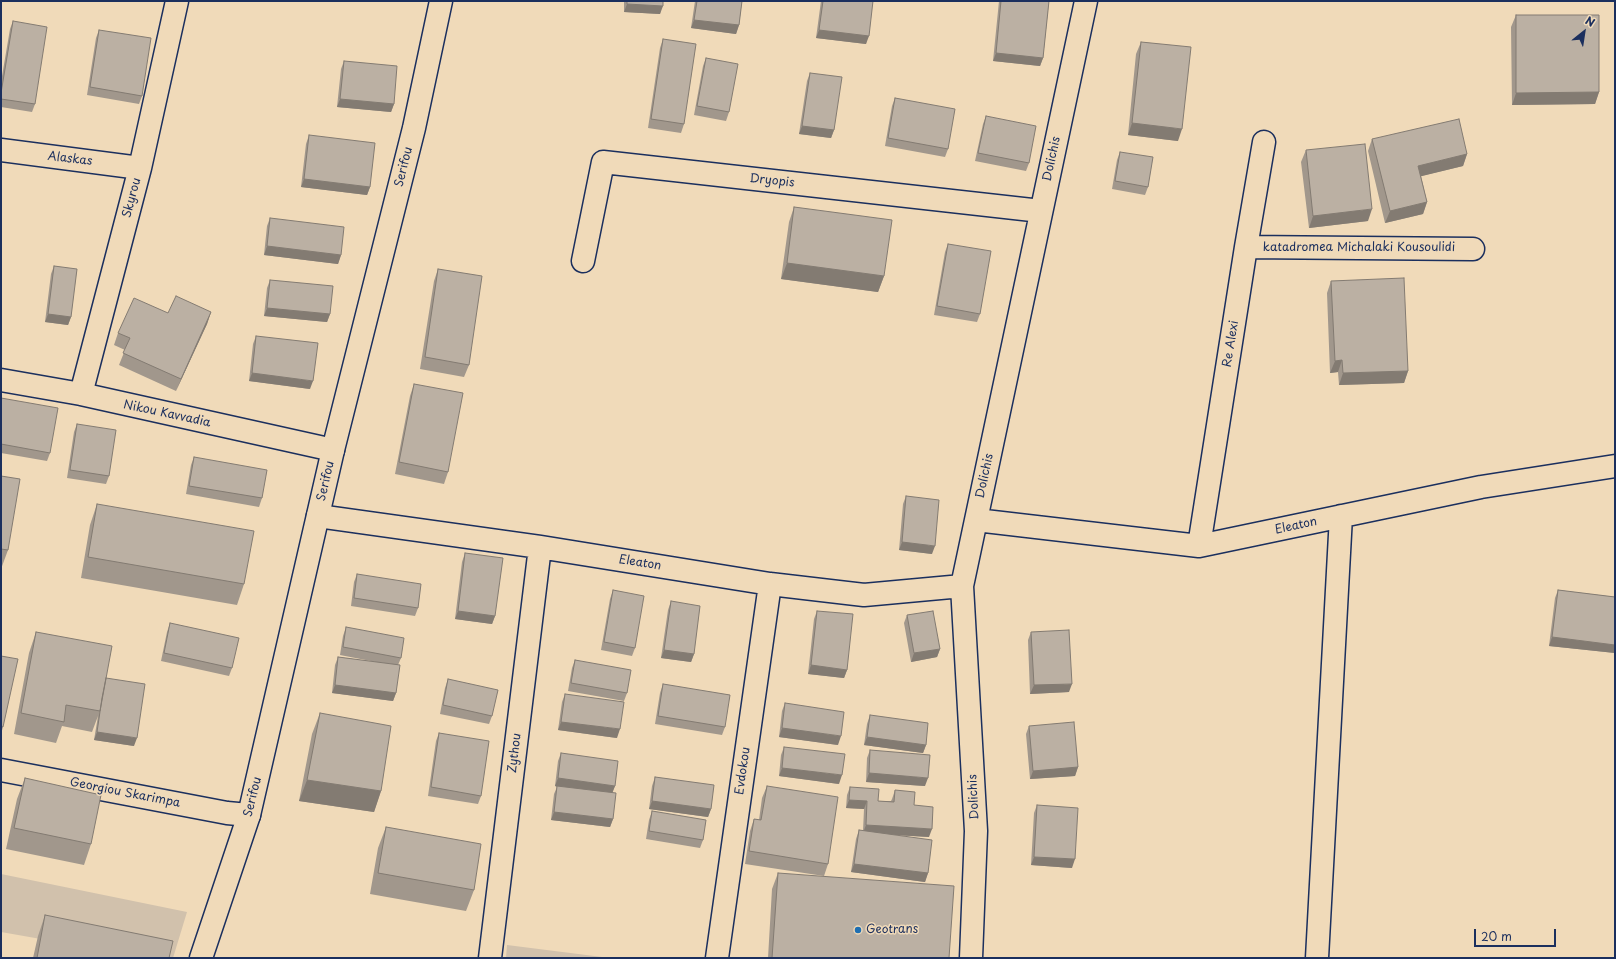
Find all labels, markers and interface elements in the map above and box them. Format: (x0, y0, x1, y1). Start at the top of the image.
north arrow (1564, 12, 1604, 52)
text: N (1582, 12, 1598, 31)
street label: Dolichis (1040, 135, 1064, 183)
street label: Serifou (392, 145, 416, 189)
street label: Alaskas (47, 149, 93, 169)
street label: Dryopis (749, 171, 795, 191)
street label: Skyrou (120, 176, 144, 220)
street label: katadromea Michalaki Kousoulidi (1263, 241, 1455, 255)
street label: Re Alexi (1220, 320, 1242, 368)
street label: Nikou Kavvadia (122, 398, 212, 430)
street label: Dolichis (973, 452, 997, 500)
street label: Serifou (314, 459, 338, 503)
street label: Eleaton (1274, 514, 1318, 538)
street label: Eleaton (618, 553, 662, 573)
street label: Zythou (505, 732, 525, 774)
street label: Evdokou (733, 746, 753, 796)
street label: Dolichis (966, 774, 982, 820)
street label: Georgiou Skarimpa (68, 775, 182, 811)
street label: Serifou (241, 775, 265, 819)
scale bar (1476, 921, 1558, 947)
place label: Geotrans (866, 923, 918, 937)
marker: Geotrans (853, 925, 863, 935)
text: 20 m (1481, 927, 1512, 945)

